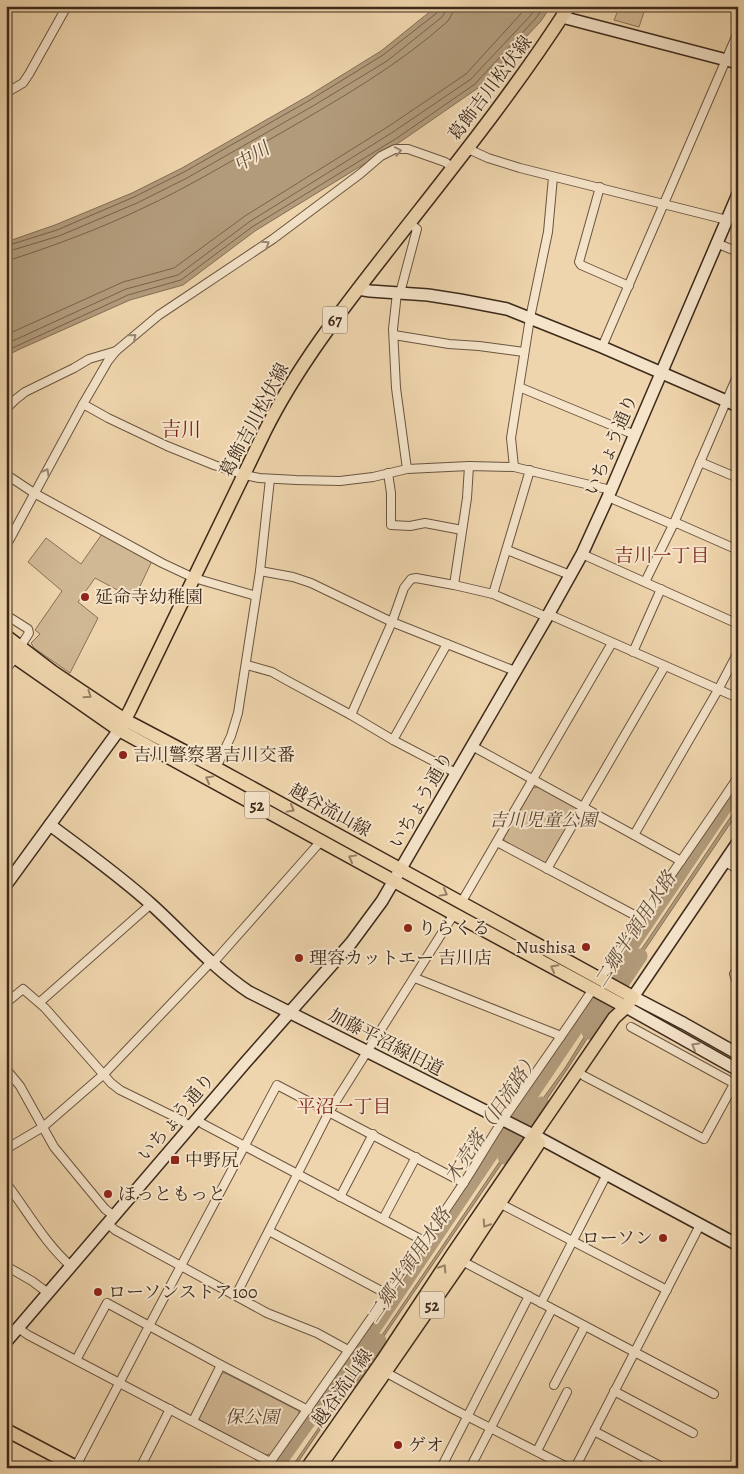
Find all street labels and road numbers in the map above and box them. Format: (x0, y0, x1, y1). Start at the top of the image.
street label: 葛飾吉川松伏線 (443, 30, 537, 146)
road number: 67 (322, 306, 348, 334)
street label: 葛飾吉川松伏線 (214, 359, 294, 481)
street label: いちょう通り (579, 391, 643, 499)
street label: いちょう通り (384, 747, 458, 853)
street label: 越谷流山線 (285, 778, 375, 842)
road number: 52 (244, 792, 270, 818)
street label: 加藤平沼線旧道 (324, 1003, 448, 1081)
street label: いちょう通り (132, 1068, 220, 1166)
road number: 52 (420, 1292, 444, 1318)
street label: 越谷流山線 (306, 1344, 378, 1432)

